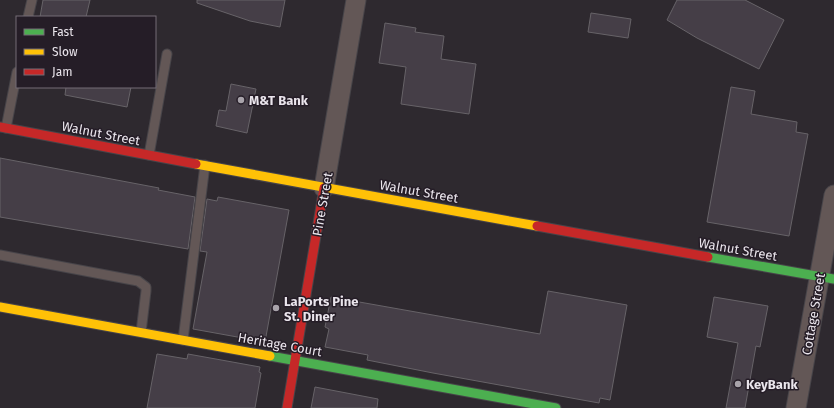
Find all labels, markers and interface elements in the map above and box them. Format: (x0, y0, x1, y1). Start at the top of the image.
legend (16, 16, 156, 88)
text: Fast (52, 25, 74, 39)
text: Slow (52, 45, 78, 59)
text: Jam (52, 65, 72, 79)
place label: M&T Bank (249, 93, 309, 108)
marker: M&T Bank (236, 95, 246, 105)
street label: Walnut Street (60, 119, 142, 149)
street label: Pine Street (309, 171, 336, 237)
street label: Walnut Street (378, 177, 460, 206)
street label: Walnut Street (697, 235, 779, 264)
street label: Cottage Street (799, 272, 828, 356)
place label: LaPorts Pine St. Diner (284, 294, 358, 324)
marker: LaPorts Pine St. Diner (271, 303, 281, 313)
street label: Heritage Court (237, 330, 323, 359)
place label: KeyBank (746, 377, 798, 392)
marker: KeyBank (733, 379, 743, 389)

